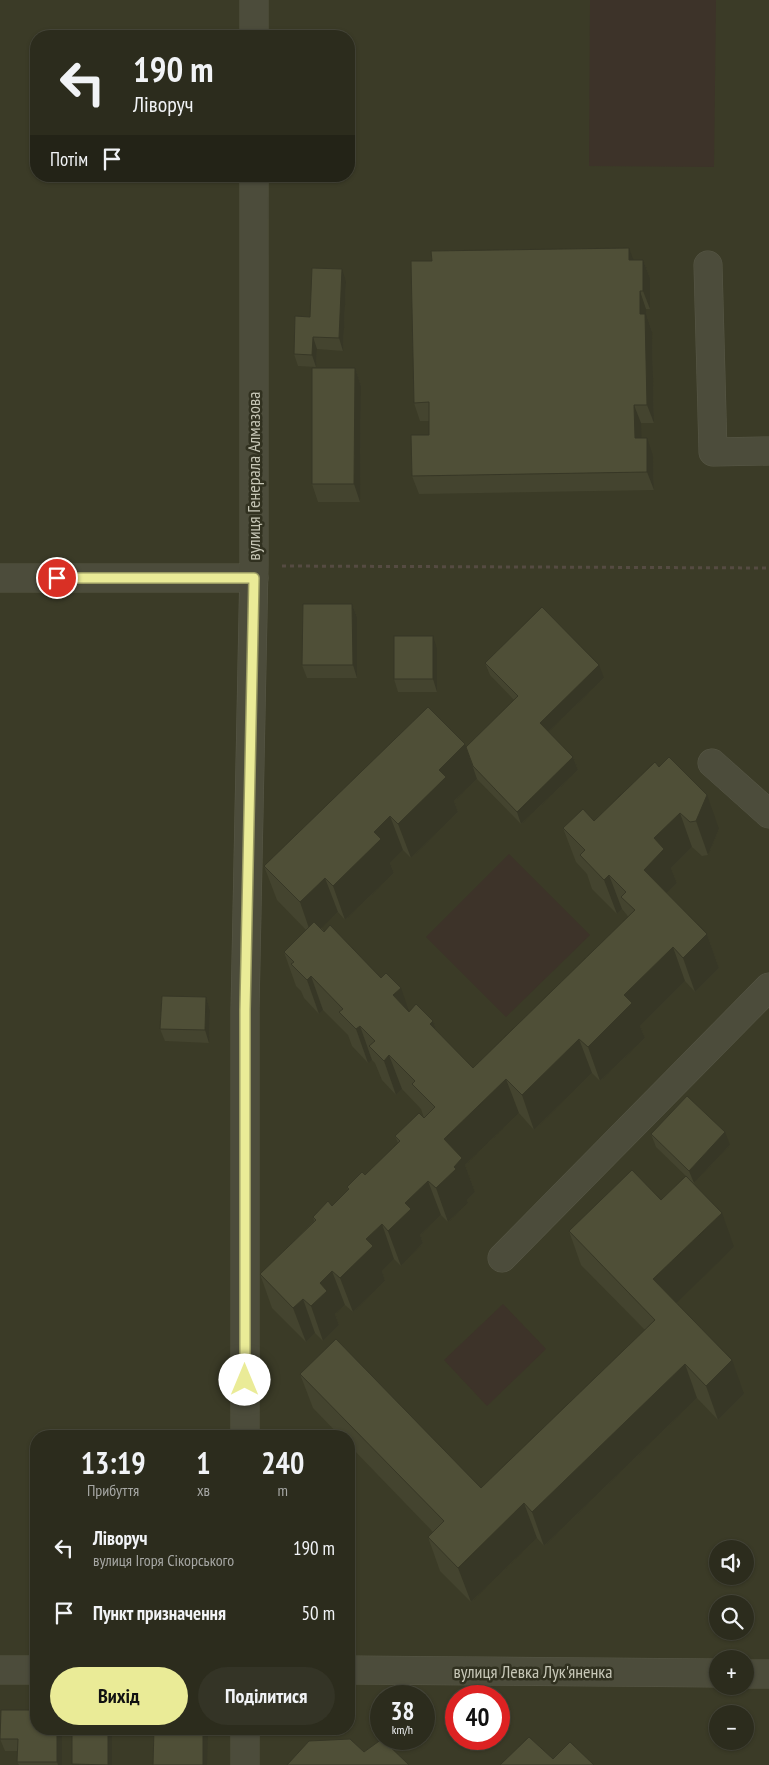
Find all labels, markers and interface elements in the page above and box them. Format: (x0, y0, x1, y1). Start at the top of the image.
text: 190 m (133, 46, 214, 92)
icon: left (50, 50, 115, 115)
text: Ліворуч (133, 90, 194, 118)
icon: arrive (98, 145, 126, 173)
text: Потім (50, 147, 88, 171)
street label: вулиця Генерала Алмазова (242, 392, 265, 560)
pin (36, 557, 78, 599)
icon: arrive (43, 564, 71, 592)
position arrow (218, 1353, 270, 1405)
text: 13:19 (81, 1443, 146, 1482)
text: 1 (196, 1443, 211, 1482)
text: 240 (261, 1443, 304, 1482)
text: Прибуття (87, 1480, 139, 1500)
text: хв (197, 1480, 210, 1500)
text: m (278, 1480, 288, 1500)
text: Ліворуч (93, 1526, 147, 1550)
icon: left (50, 1534, 78, 1562)
text: 190 m (293, 1536, 335, 1560)
map controls (709, 1540, 754, 1750)
button: sound (709, 1540, 754, 1585)
text: вулиця Ігоря Сікорського (93, 1550, 234, 1570)
button: search (709, 1595, 754, 1640)
icon: arrive (50, 1599, 78, 1627)
text: Пункт призначення (93, 1601, 226, 1625)
text: 50 m (302, 1601, 335, 1625)
button: + (709, 1650, 754, 1695)
street label: вулиця Левка Лук'яненка (453, 1660, 613, 1683)
button: Вихід (50, 1667, 188, 1725)
button: Поділитися (198, 1667, 335, 1725)
speed limit sign: 40 (445, 1685, 510, 1750)
text: 38 (391, 1695, 414, 1727)
button: − (709, 1705, 754, 1750)
text: km/h (392, 1722, 413, 1737)

